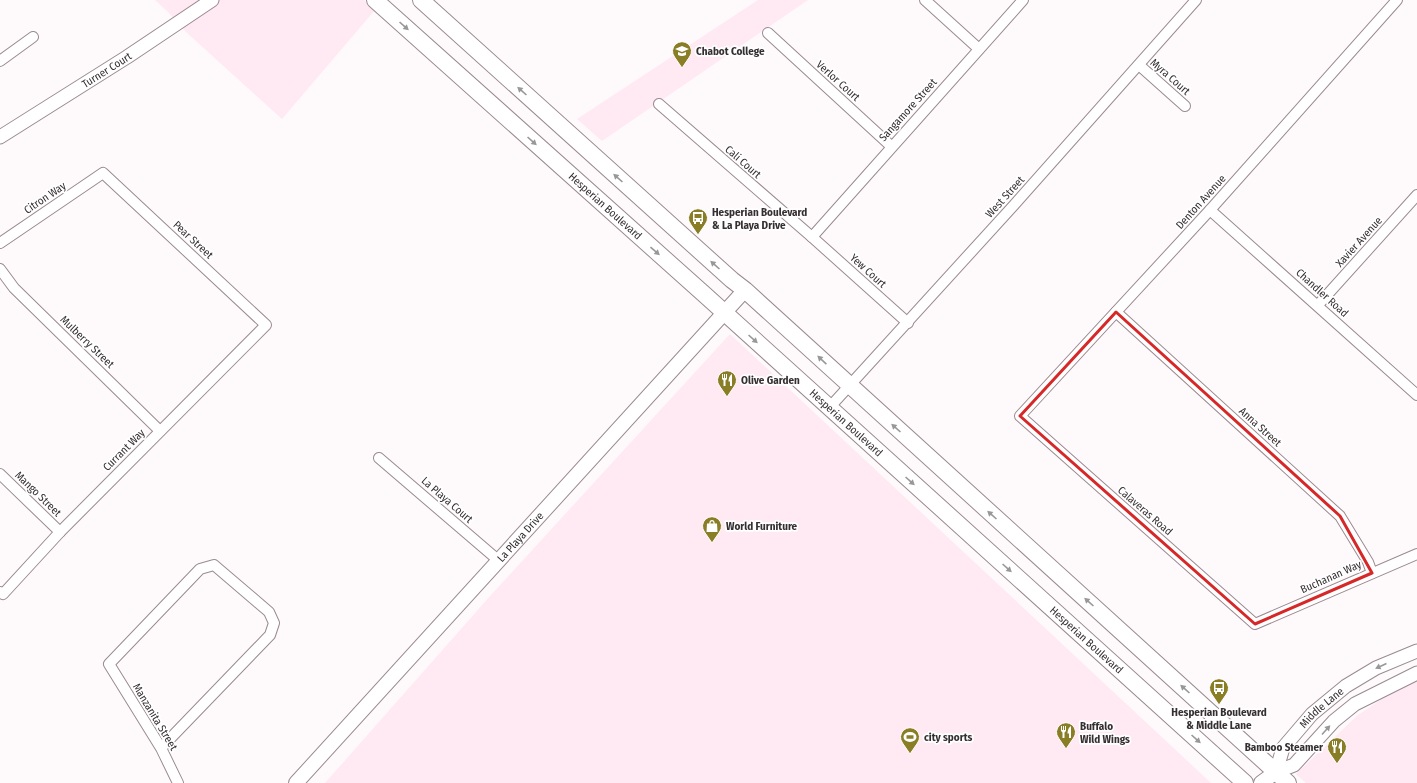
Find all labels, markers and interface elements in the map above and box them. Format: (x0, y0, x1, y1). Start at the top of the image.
one-way arrow (400, 21, 409, 30)
school or university icon: Chabot College (671, 40, 693, 68)
place label: Chabot College (696, 45, 765, 58)
street label: Turner Court (79, 49, 134, 90)
street label: Myra Court (1147, 56, 1193, 98)
street label: Verlor Court (814, 58, 863, 104)
street label: Sangamore Street (876, 76, 940, 144)
one-way arrow (517, 86, 527, 96)
one-way arrow (528, 136, 537, 145)
street label: Cali Court (722, 143, 764, 181)
street label: Hesperian Boulevard (566, 170, 645, 242)
street label: Denton Avenue (1173, 172, 1229, 232)
street label: West Street (983, 173, 1027, 220)
one-way arrow (614, 174, 623, 183)
street label: Citron Way (22, 179, 68, 217)
place label: Hesperian Boulevard & La Playa Drive (712, 206, 807, 232)
bus stop icon: Hesperian Boulevard & La Playa Drive (687, 207, 709, 235)
street label: Xavier Avenue (1333, 214, 1385, 270)
street label: Pear Street (170, 218, 216, 262)
one-way arrow (650, 247, 660, 256)
street label: Yew Court (847, 251, 889, 291)
one-way arrow (710, 260, 720, 270)
street label: Chandler Road (1293, 266, 1351, 320)
street label: Mulberry Street (57, 313, 117, 371)
one-way arrow (748, 334, 758, 343)
one-way arrow (817, 356, 826, 365)
restaurant icon: Olive Garden (716, 369, 738, 397)
place label: Olive Garden (741, 374, 800, 387)
street label: Hesperian Boulevard (807, 386, 885, 459)
street label: Anna Street (1236, 405, 1284, 450)
one-way arrow (890, 423, 901, 432)
street label: Currant Way (100, 426, 148, 474)
street label: Mango Street (12, 469, 64, 520)
street label: La Playa Court (419, 474, 476, 526)
one-way arrow (905, 477, 915, 486)
street label: Calaveras Road (1115, 484, 1175, 538)
street label: La Playa Drive (494, 509, 546, 564)
one-way arrow (987, 510, 997, 519)
shop icon: World Furniture (701, 515, 723, 543)
place label: World Furniture (726, 520, 798, 533)
street label: Buchanan Way (1299, 558, 1364, 596)
one-way arrow (1002, 564, 1012, 573)
one-way arrow (1084, 598, 1093, 607)
street label: Hesperian Boulevard (1047, 604, 1126, 676)
one-way arrow (1376, 663, 1387, 669)
bus stop icon: Hesperian Boulevard & Middle Lane (1208, 677, 1230, 705)
street label: Manzanita Street (130, 681, 180, 753)
one-way arrow (1180, 684, 1190, 694)
street label: Middle Lane (1297, 684, 1346, 730)
place label: Hesperian Boulevard & Middle Lane (1171, 706, 1267, 732)
place label: Buffalo Wild Wings (1080, 720, 1130, 746)
restaurant icon: Buffalo Wild Wings (1055, 721, 1077, 749)
one-way arrow (1322, 724, 1331, 735)
sports icon: city sports (899, 726, 921, 754)
place label: city sports (924, 731, 973, 744)
one-way arrow (1191, 734, 1201, 744)
restaurant icon: Bamboo Steamer (1326, 736, 1348, 764)
place label: Bamboo Steamer (1245, 741, 1324, 754)

